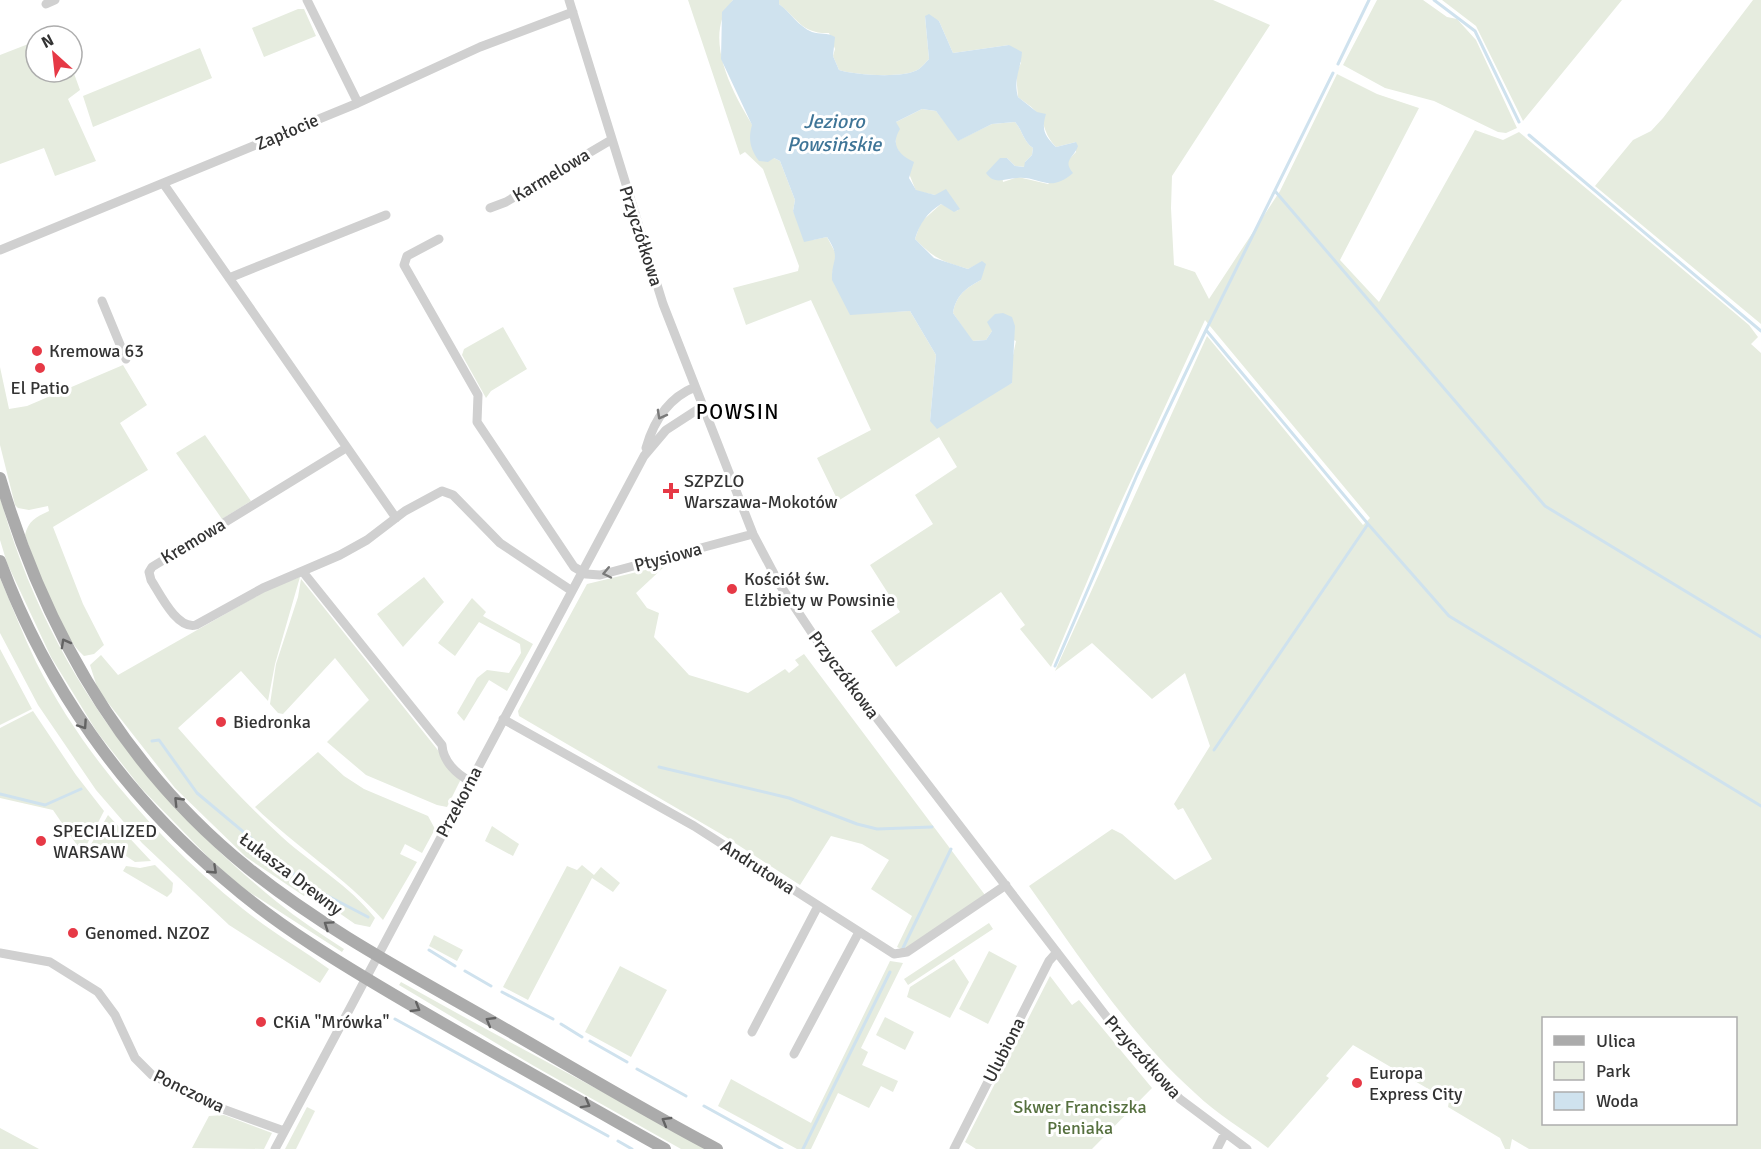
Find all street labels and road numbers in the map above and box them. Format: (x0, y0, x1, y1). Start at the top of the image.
street label: Zapłocie (252, 109, 322, 155)
street label: Karmelowa (508, 143, 594, 207)
street label: Przyczółkowa (614, 183, 668, 289)
street label: Kremowa (157, 513, 229, 569)
street label: Ptysiowa (632, 537, 704, 577)
street label: Przyczółkowa (804, 627, 884, 723)
street label: Przekorna (431, 763, 487, 841)
street label: Łukasza Drewny (235, 828, 347, 920)
street label: Andrutowa (717, 835, 799, 899)
street label: Przyczółkowa (1100, 1011, 1186, 1103)
street label: Ulubiona (978, 1014, 1030, 1086)
street label: Ponczowa (150, 1064, 228, 1118)

